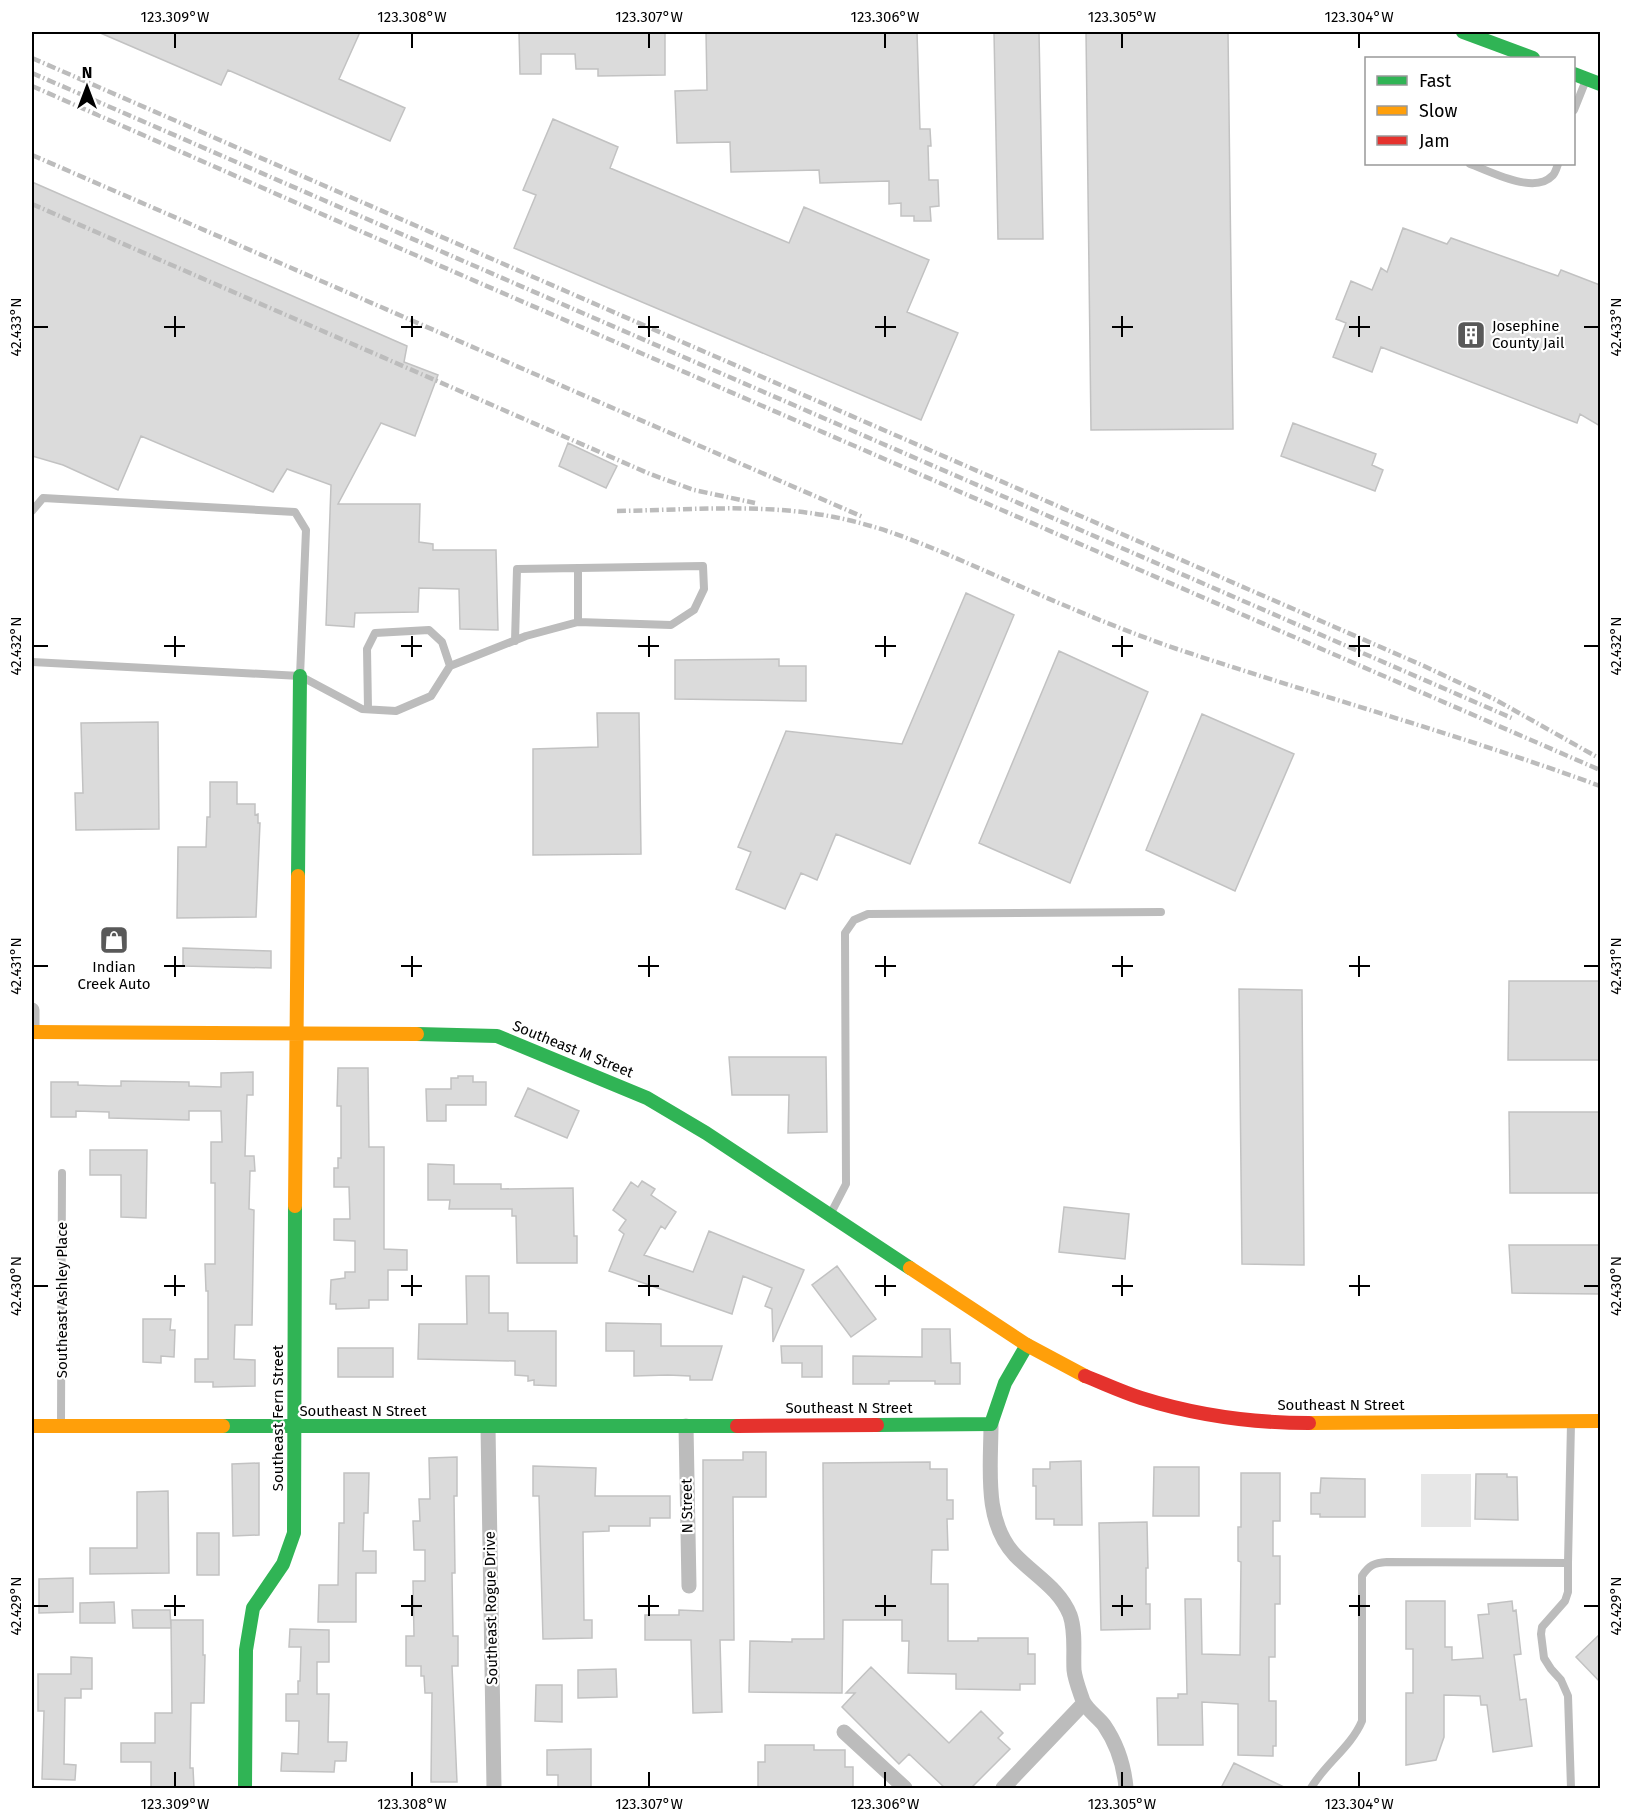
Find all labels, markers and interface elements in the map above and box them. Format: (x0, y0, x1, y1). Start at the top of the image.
text: 123.309°W (141, 8, 210, 26)
text: 123.308°W (377, 8, 447, 26)
text: 123.307°W (615, 8, 683, 26)
text: 123.306°W (850, 8, 920, 26)
text: 123.305°W (1088, 8, 1157, 26)
text: 123.304°W (1324, 8, 1394, 26)
north arrow (57, 57, 117, 117)
legend (1365, 57, 1575, 165)
text: N (82, 63, 92, 82)
text: Fast (1419, 70, 1452, 92)
text: Slow (1419, 100, 1458, 122)
text: Jam (1419, 130, 1450, 152)
text: 42.433°N (7, 298, 25, 357)
text: 42.433°N (1607, 298, 1625, 357)
place label: Josephine County Jail (1492, 317, 1565, 352)
building icon: Josephine County Jail (1455, 319, 1487, 351)
text: 42.432°N (7, 617, 25, 675)
text: 42.432°N (1607, 617, 1625, 675)
shop icon: Indian Creek Auto (98, 924, 130, 956)
text: 42.431°N (7, 937, 25, 995)
text: 42.431°N (1607, 937, 1625, 995)
place label: Indian Creek Auto (78, 958, 150, 993)
street label: Southeast M Street (510, 1017, 637, 1082)
street label: Southeast Ashley Place (53, 1222, 71, 1378)
text: 42.430°N (7, 1256, 25, 1316)
text: 42.430°N (1607, 1256, 1625, 1316)
street label: Southeast Fern Street (269, 1344, 287, 1491)
street label: Southeast N Street (1277, 1396, 1405, 1414)
street label: Southeast N Street (785, 1399, 913, 1417)
street label: Southeast N Street (299, 1402, 427, 1420)
street label: N Street (678, 1478, 696, 1534)
street label: Southeast Rogue Drive (481, 1531, 501, 1685)
text: 42.429°N (7, 1576, 25, 1636)
text: 42.429°N (1607, 1576, 1625, 1636)
text: 123.309°W (141, 1795, 210, 1813)
text: 123.308°W (377, 1795, 447, 1813)
text: 123.307°W (615, 1795, 683, 1813)
text: 123.306°W (850, 1795, 920, 1813)
text: 123.305°W (1088, 1795, 1157, 1813)
text: 123.304°W (1324, 1795, 1394, 1813)

